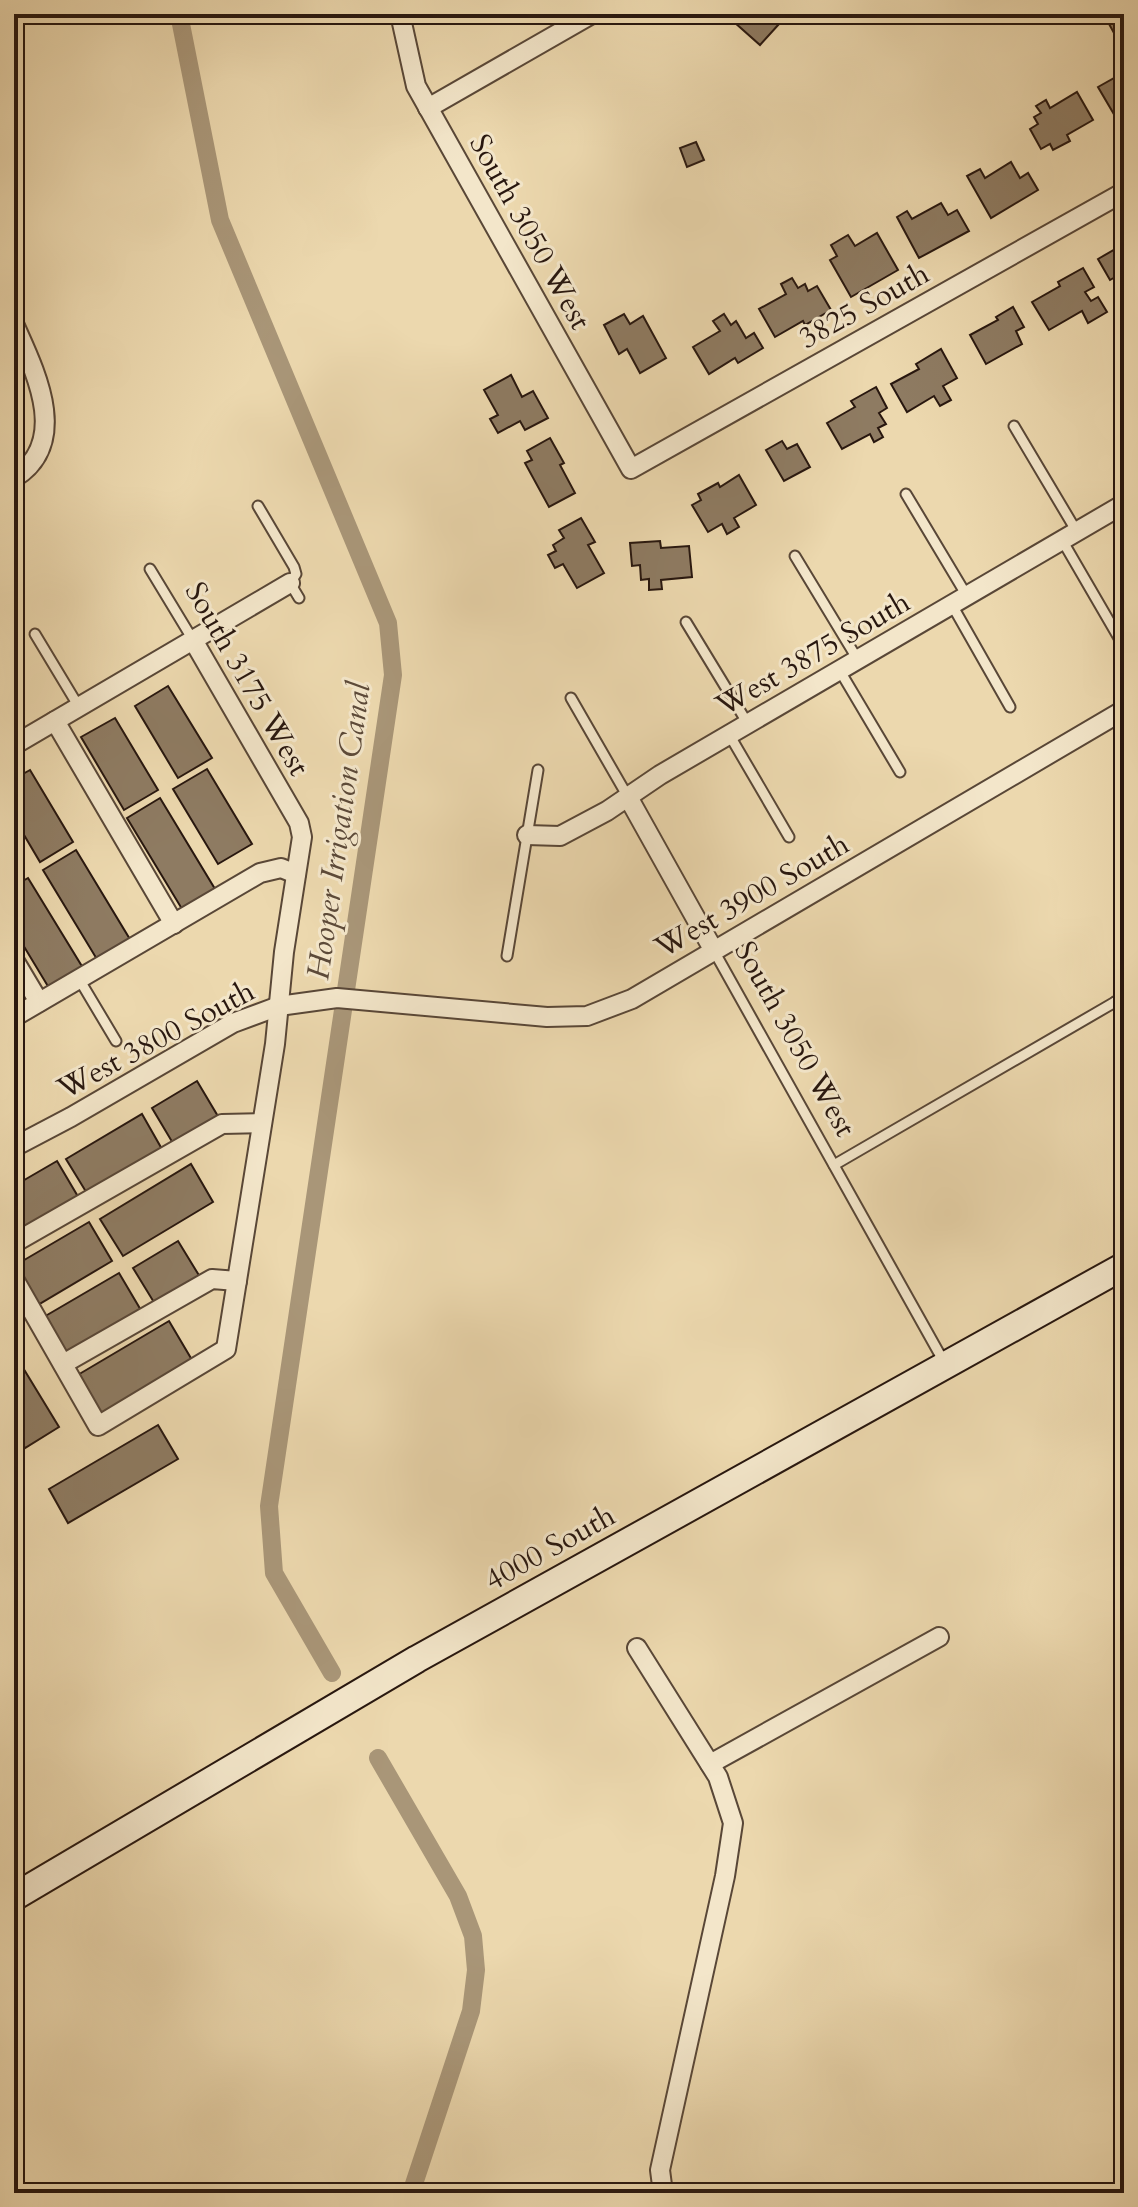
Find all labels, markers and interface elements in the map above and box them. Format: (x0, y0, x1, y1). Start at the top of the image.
street label: South 3050 West (459, 127, 601, 338)
street label: 3825 South (791, 253, 937, 359)
street label: South 3175 West (175, 575, 319, 784)
street label: West 3875 South (708, 582, 918, 727)
water label: Hooper Irrigation Canal (296, 678, 382, 983)
street label: West 3900 South (647, 824, 857, 969)
street label: South 3050 West (724, 934, 866, 1145)
street label: West 3800 South (49, 971, 262, 1110)
street label: 4000 South (477, 1495, 623, 1601)

